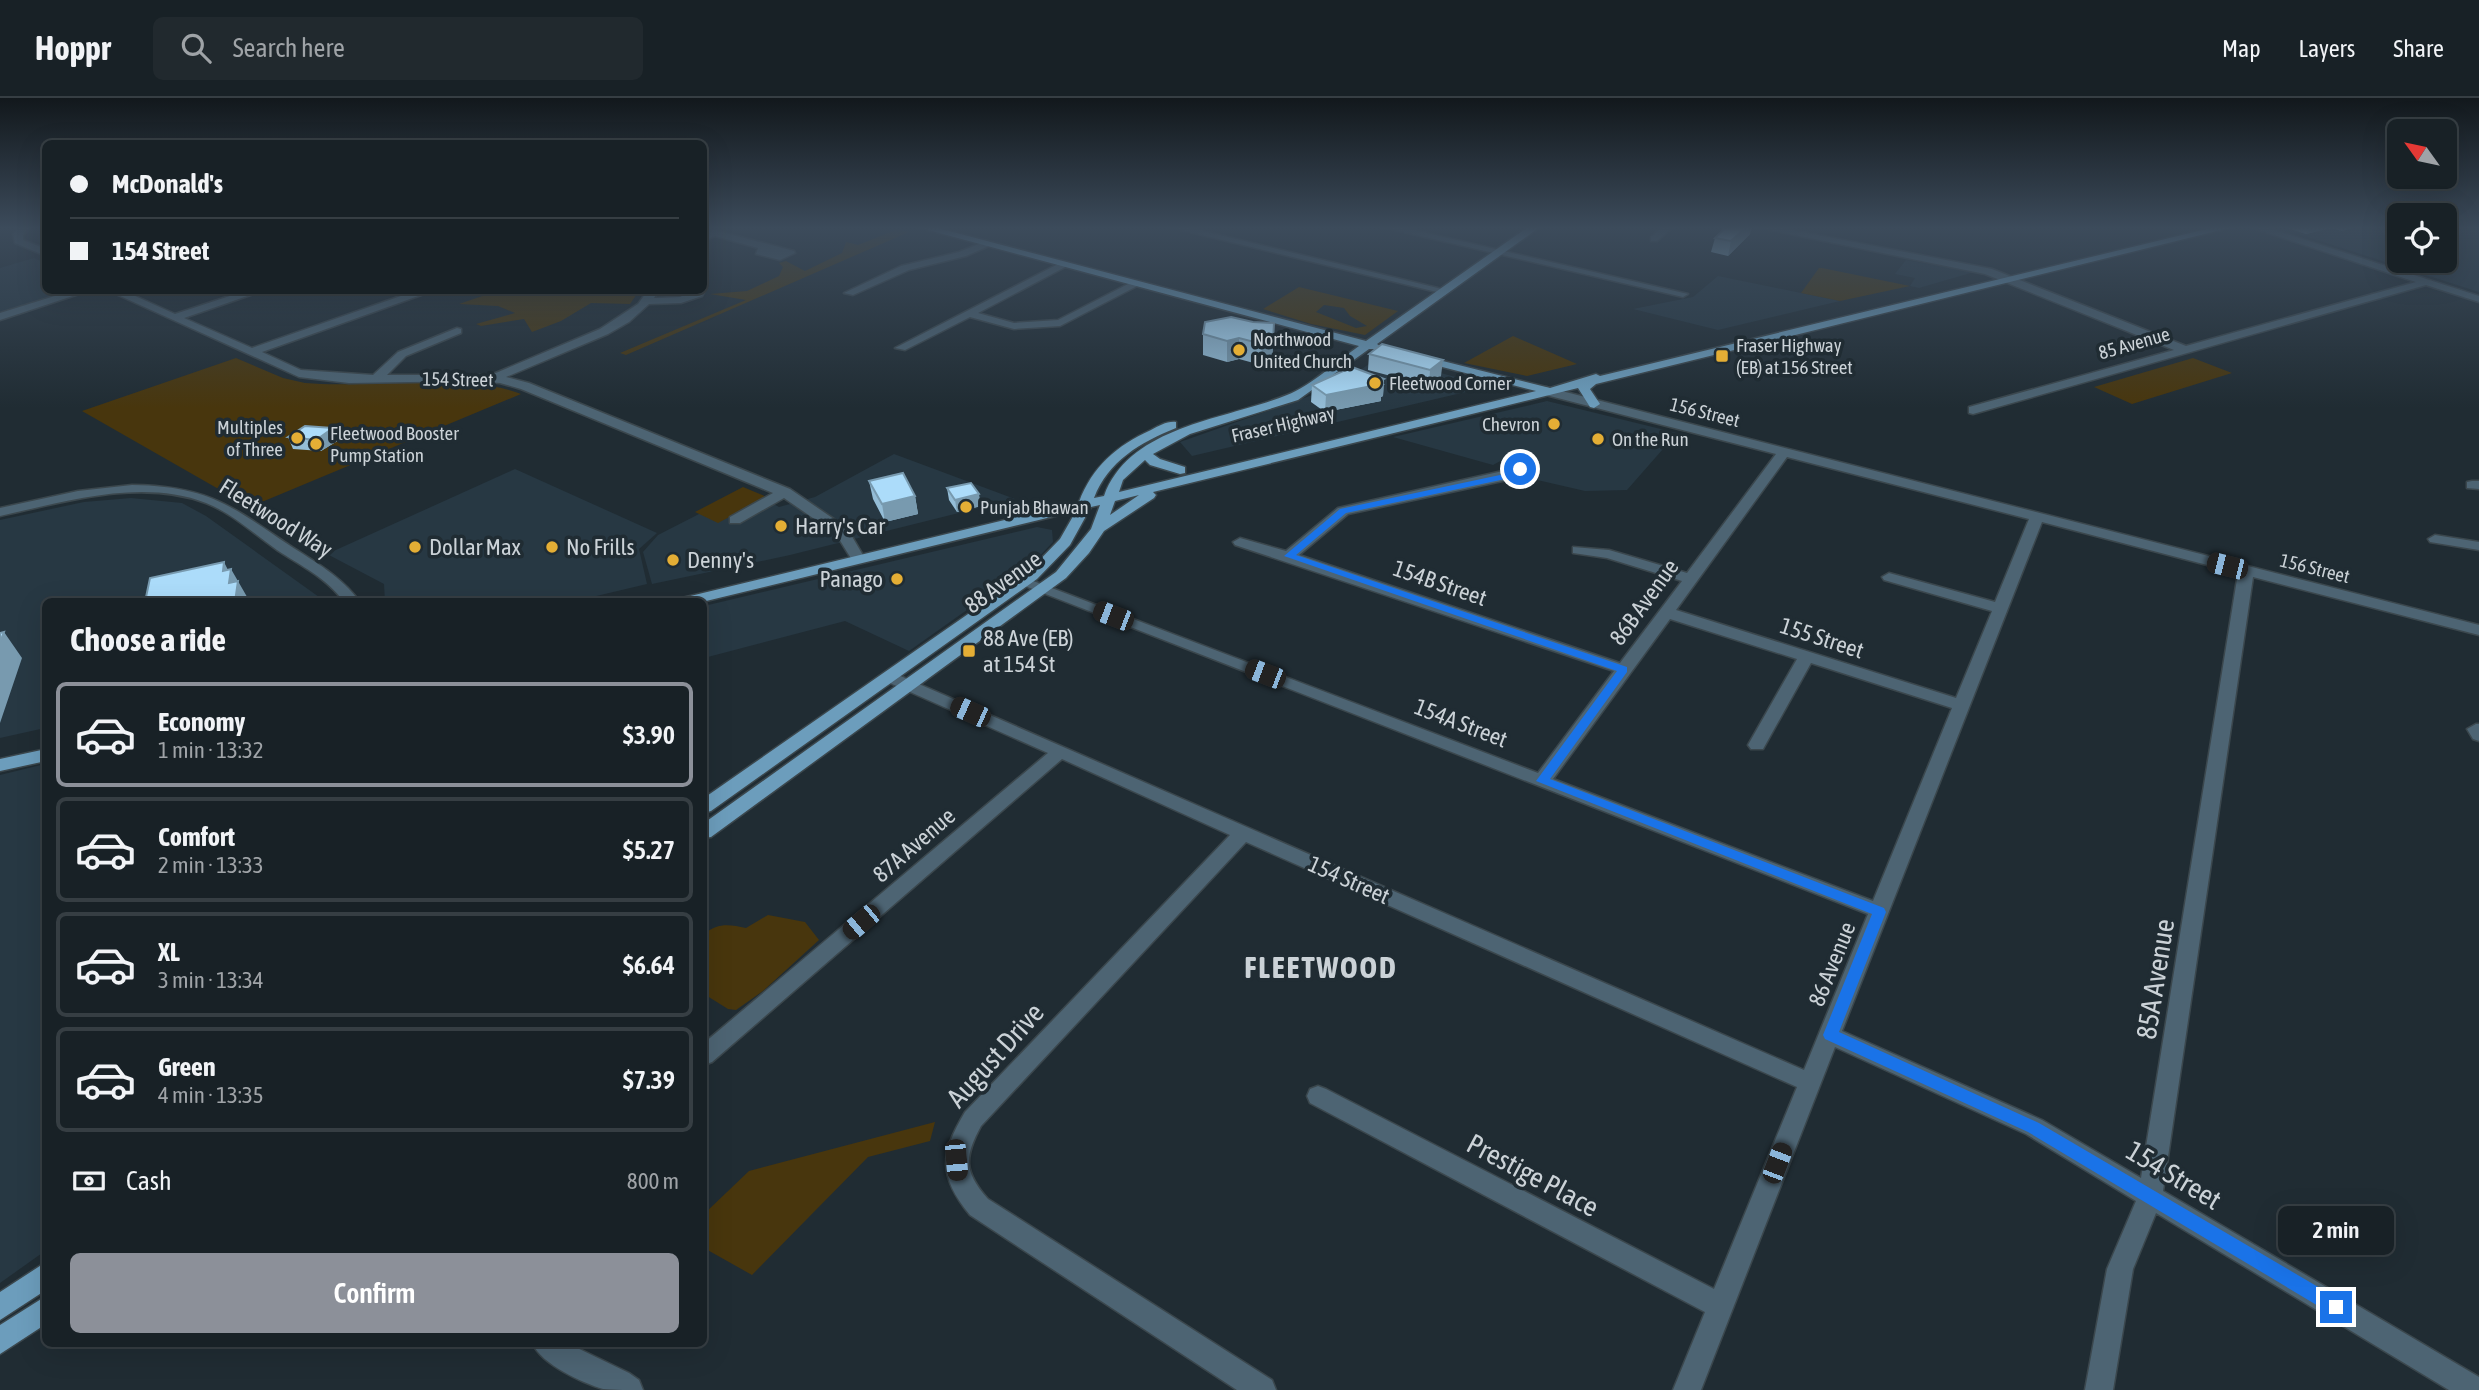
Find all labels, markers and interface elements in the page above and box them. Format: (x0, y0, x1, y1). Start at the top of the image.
search box (153, 17, 643, 80)
text: Hoppr (35, 29, 111, 67)
icon: search (177, 29, 215, 67)
text: Search here (233, 33, 345, 63)
text: Map (2222, 35, 2261, 62)
text: Layers (2299, 35, 2355, 62)
text: Share (2393, 35, 2444, 62)
north arrow (2387, 119, 2457, 189)
map controls (2387, 119, 2457, 273)
text: McDonald's (112, 169, 223, 199)
button: locate (2387, 203, 2457, 273)
text: 154 Street (112, 236, 209, 266)
street label: 85 Avenue (2096, 322, 2172, 364)
place label: Northwood United Church (1253, 328, 1352, 372)
place label: Fraser Highway (EB) at 156 Street (1736, 334, 1853, 378)
marker: Northwood United Church (1231, 342, 1247, 358)
marker: Fraser Highway (EB) at 156 Street (1714, 348, 1730, 364)
street label: 154 Street (422, 367, 494, 391)
place label: Fleetwood Corner (1389, 372, 1512, 394)
marker: Fleetwood Corner (1367, 375, 1383, 391)
street label: 156 Street (1668, 393, 1742, 431)
street label: Fraser Highway (1229, 401, 1337, 447)
place label: Chevron (1482, 413, 1540, 435)
place label: Multiples of Three (217, 416, 283, 460)
marker: Chevron (1546, 416, 1562, 432)
place label: Fleetwood Booster Pump Station (330, 422, 459, 466)
place label: On the Run (1612, 428, 1689, 450)
marker: Multiples of Three (289, 430, 305, 446)
marker: On the Run (1590, 431, 1606, 447)
marker: Fleetwood Booster Pump Station (308, 436, 324, 452)
route start (1504, 453, 1536, 485)
street label: Fleetwood Way (215, 473, 337, 563)
place label: Punjab Bhawan (980, 496, 1089, 518)
marker: Punjab Bhawan (958, 499, 974, 515)
place label: Harry's Car (795, 513, 886, 539)
marker: Harry's Car (773, 518, 789, 534)
place label: Dollar Max (429, 534, 521, 560)
place label: No Frills (566, 534, 635, 560)
marker: Dollar Max (407, 539, 423, 555)
marker: No Frills (544, 539, 560, 555)
street label: 88 Avenue (960, 545, 1046, 619)
place label: Denny's (687, 547, 754, 573)
street label: 156 Street (2278, 549, 2352, 587)
car (2205, 551, 2250, 581)
marker: Denny's (665, 552, 681, 568)
street label: 86B Avenue (1604, 554, 1684, 650)
street label: 154B Street (1390, 555, 1490, 611)
place label: Panago (819, 566, 883, 592)
marker: Panago (889, 571, 905, 587)
car (1090, 599, 1137, 633)
street label: 155 Street (1777, 612, 1867, 664)
text: Choose a ride (70, 621, 226, 658)
place label: 88 Ave (EB) at 154 St (983, 625, 1074, 677)
marker: 88 Ave (EB) at 154 St (961, 643, 977, 659)
car (1242, 657, 1289, 691)
street label: 154A Street (1411, 693, 1511, 753)
car (947, 694, 994, 730)
icon: car (74, 703, 137, 766)
text: Economy (158, 707, 245, 737)
text: $3.90 (623, 720, 675, 750)
text: 1 min · 13:32 (158, 737, 264, 763)
street label: 87A Avenue (868, 802, 960, 888)
icon: car (74, 818, 137, 881)
text: Comfort (158, 822, 235, 852)
text: $5.27 (623, 835, 675, 865)
street label: 154 Street (1304, 851, 1394, 909)
text: 2 min · 13:33 (158, 852, 264, 878)
car (839, 900, 884, 944)
street label: 85A Avenue (2130, 917, 2180, 1041)
street label: 86 Avenue (1803, 918, 1861, 1010)
icon: car (74, 933, 137, 996)
text: XL (158, 937, 180, 967)
text: $6.64 (623, 950, 675, 980)
district label: FLEETWOOD (1244, 950, 1398, 984)
text: 3 min · 13:34 (158, 967, 264, 993)
street label: August Drive (940, 996, 1050, 1114)
icon: car (74, 1048, 137, 1111)
text: Green (158, 1052, 216, 1082)
text: $7.39 (623, 1065, 675, 1095)
text: 4 min · 13:35 (158, 1082, 264, 1108)
street label: Prestige Place (1462, 1127, 1604, 1223)
street label: 154 Street (2121, 1134, 2227, 1216)
car (944, 1138, 969, 1182)
car (1760, 1140, 1795, 1186)
icon: cash (70, 1162, 108, 1200)
text: Cash (126, 1166, 172, 1196)
text: 800 m (627, 1168, 679, 1194)
callout: 2 min (2278, 1206, 2394, 1254)
text: 2 min (2313, 1217, 2359, 1243)
button: Confirm (70, 1253, 679, 1333)
route end (2320, 1291, 2352, 1323)

